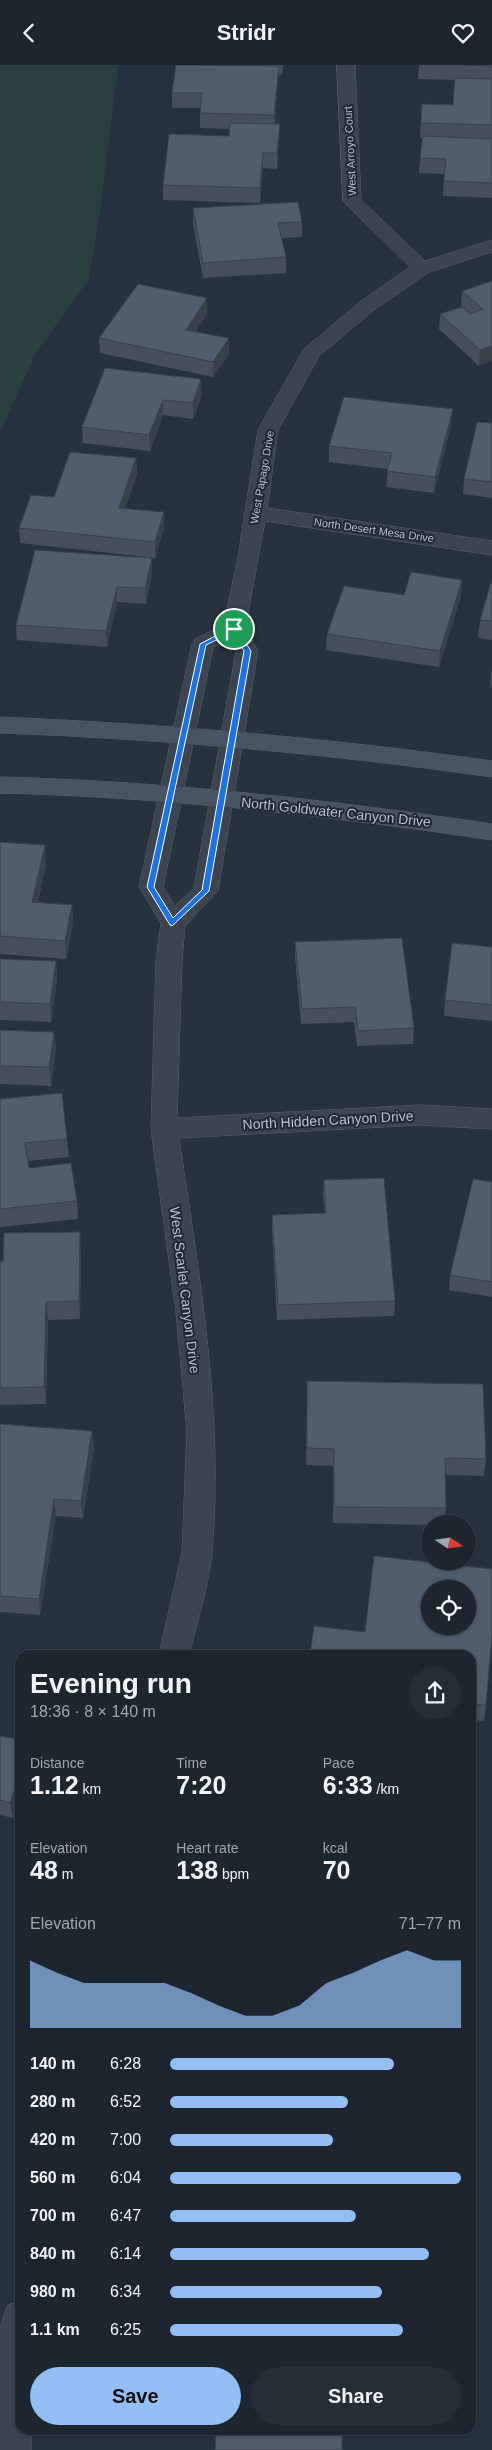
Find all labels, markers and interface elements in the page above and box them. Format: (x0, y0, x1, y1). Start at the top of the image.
icon: back (15, 19, 43, 47)
icon: heart (449, 19, 477, 47)
text: Stridr (217, 20, 275, 45)
street label: West Arroyo Court (342, 106, 358, 196)
street label: West Papago Drive (248, 429, 276, 525)
street label: North Desert Mesa Drive (313, 516, 435, 544)
pin (213, 608, 255, 650)
icon: arrive (220, 615, 248, 643)
street label: North Goldwater Canyon Drive (240, 794, 432, 830)
street label: North Hidden Canyon Drive (242, 1108, 414, 1132)
street label: West Scarlet Canyon Drive (167, 1206, 203, 1374)
north arrow (421, 1515, 476, 1570)
map controls (421, 1515, 476, 1635)
button: locate (421, 1580, 476, 1635)
button: share (409, 1667, 461, 1719)
text: Evening run (30, 1668, 192, 1699)
text: 18:36 · 8 × 140 m (30, 1703, 156, 1720)
text: Distance (30, 1755, 84, 1771)
text: Time (176, 1755, 207, 1771)
text: Pace (323, 1755, 355, 1771)
text: 1.12 (30, 1771, 79, 1799)
text: 7:20 (176, 1771, 226, 1799)
text: 6:33 (323, 1771, 373, 1799)
text: km (79, 1781, 101, 1797)
text: /km (373, 1781, 399, 1797)
text: Elevation (30, 1840, 88, 1856)
text: Heart rate (176, 1840, 239, 1856)
text: kcal (323, 1840, 348, 1856)
text: 48 (30, 1856, 58, 1884)
text: 138 (176, 1856, 218, 1884)
text: 70 (323, 1856, 350, 1884)
text: m (58, 1866, 73, 1882)
text: bpm (218, 1866, 249, 1882)
text: Elevation (30, 1915, 96, 1932)
text: 71–77 m (399, 1915, 461, 1932)
text: 140 m (30, 2055, 75, 2072)
text: 6:28 (110, 2055, 141, 2072)
text: 280 m (30, 2093, 75, 2110)
text: 6:52 (110, 2093, 141, 2110)
text: 420 m (30, 2131, 75, 2148)
text: 7:00 (110, 2131, 141, 2148)
text: 560 m (30, 2169, 75, 2186)
text: 6:04 (110, 2169, 141, 2186)
text: 700 m (30, 2207, 75, 2224)
text: 6:47 (110, 2207, 141, 2224)
text: 840 m (30, 2245, 75, 2262)
text: 6:14 (110, 2245, 141, 2262)
text: 980 m (30, 2283, 75, 2300)
text: 6:34 (110, 2283, 141, 2300)
text: 1.1 km (30, 2321, 80, 2338)
text: 6:25 (110, 2321, 141, 2338)
button: Save (30, 2367, 241, 2425)
button: Share (251, 2367, 461, 2425)

